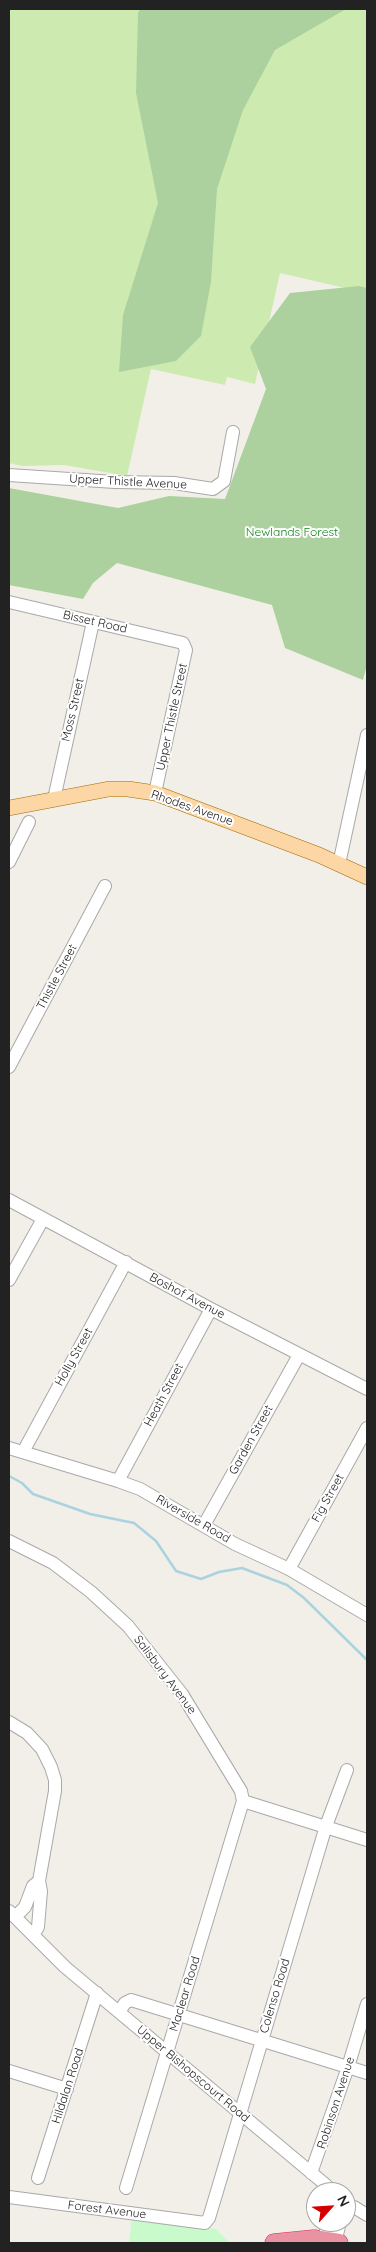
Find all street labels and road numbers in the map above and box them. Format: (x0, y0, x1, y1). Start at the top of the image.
street label: Upper Thistle Avenue (69, 472, 187, 492)
street label: Bisset Road (61, 608, 129, 636)
street label: Upper Thistle Street (154, 662, 190, 772)
street label: Moss Street (59, 677, 87, 743)
street label: Rhodes Avenue (149, 787, 235, 829)
street label: Thistle Street (34, 942, 80, 1012)
street label: Boshof Avenue (147, 1270, 227, 1322)
street label: Holly Street (52, 1325, 96, 1389)
street label: Heath Street (141, 1361, 187, 1429)
street label: Garden Street (226, 1403, 276, 1477)
street label: Fig Street (309, 1471, 347, 1525)
street label: Riverside Road (153, 1492, 233, 1546)
street label: Salisbury Avenue (131, 1633, 199, 1717)
street label: Maclear Road (167, 1955, 203, 2033)
street label: Colenso Road (257, 1957, 293, 2035)
street label: Upper Bishopscourt Road (134, 2023, 252, 2125)
street label: Hildalan Road (49, 2046, 87, 2126)
street label: Robinson Avenue (314, 2055, 358, 2151)
street label: Forest Avenue (67, 2198, 147, 2222)

